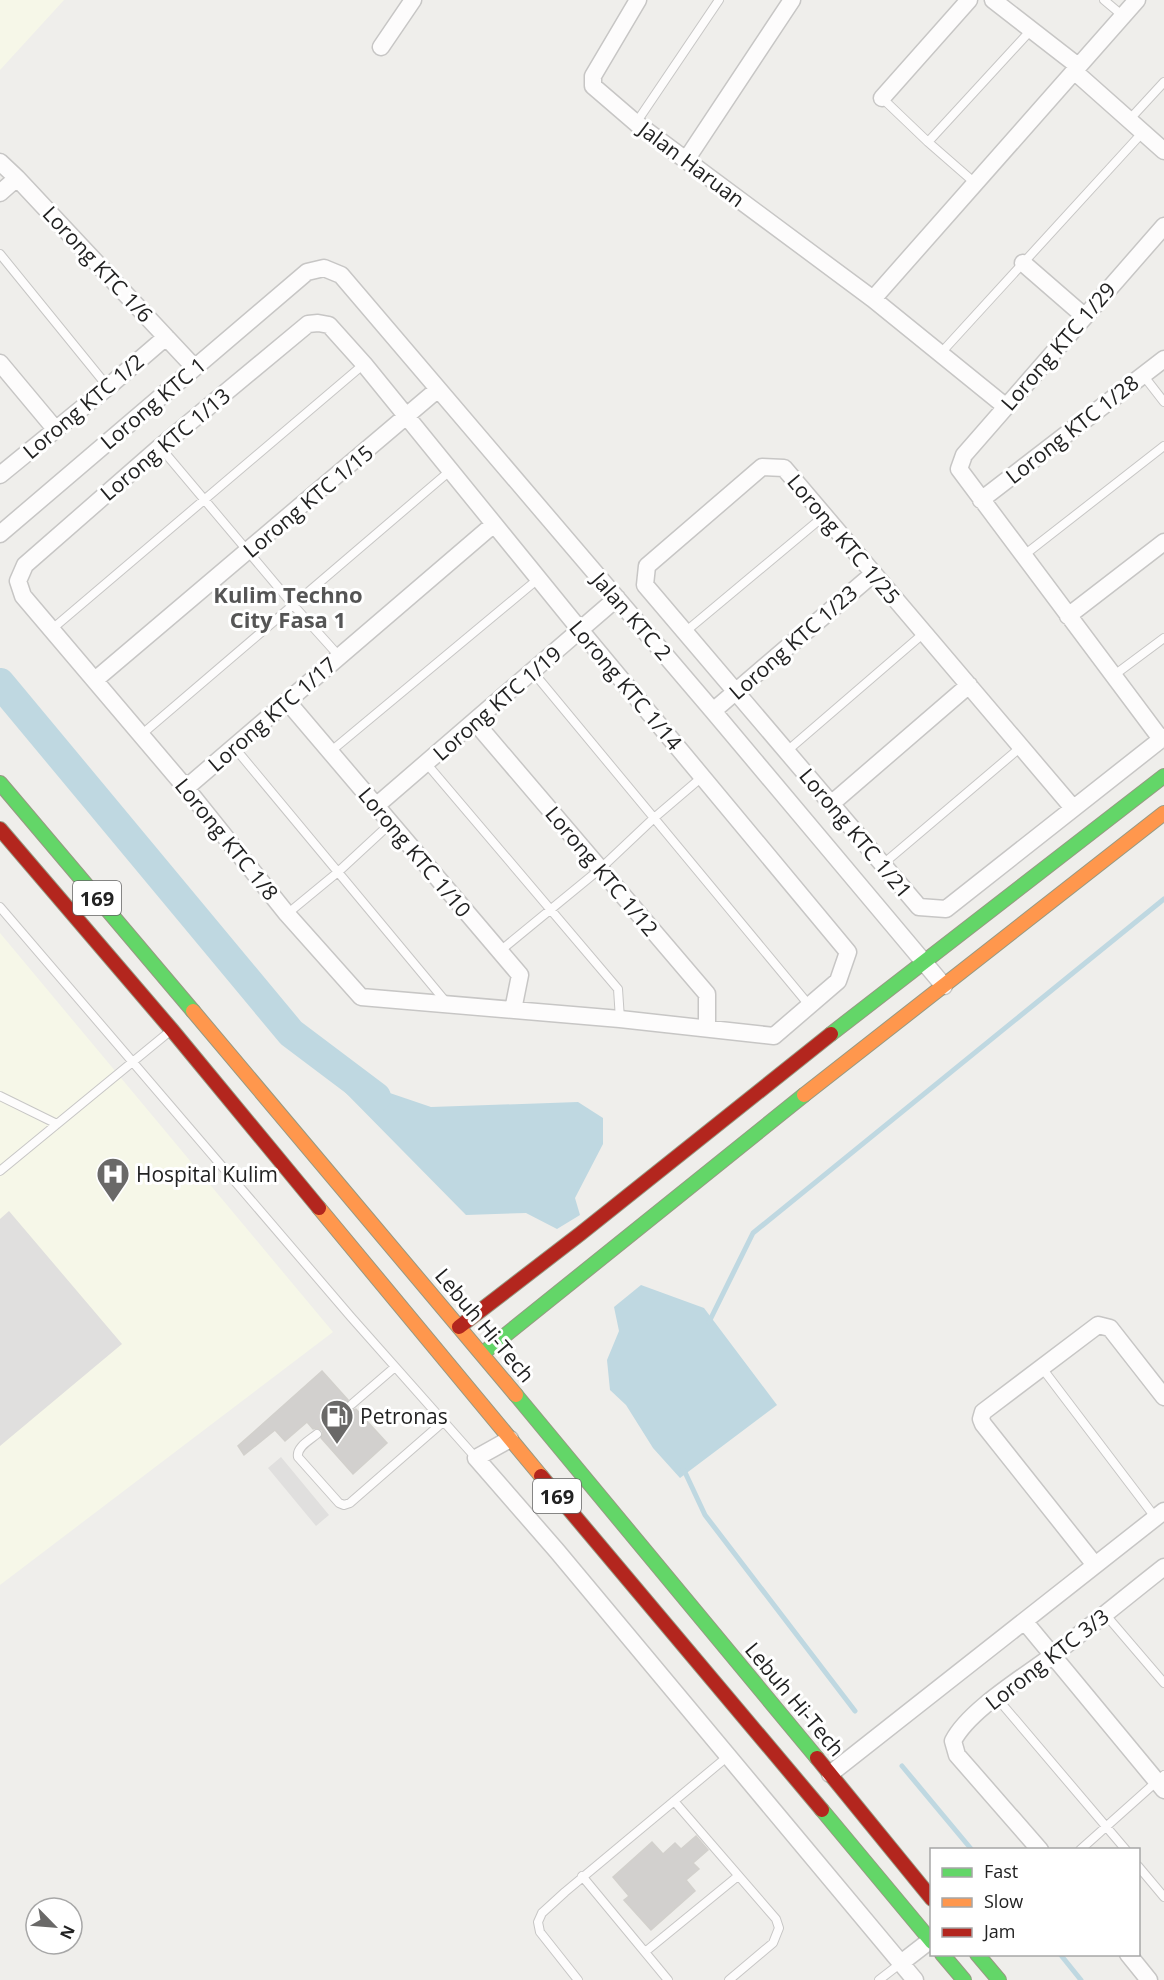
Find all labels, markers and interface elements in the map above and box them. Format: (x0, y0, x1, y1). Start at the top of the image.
street label: Jalan Haruan (632, 114, 751, 213)
street label: Lorong KTC 1/6 (37, 200, 159, 328)
street label: Lorong KTC 1/29 (994, 276, 1122, 416)
street label: Lorong KTC 1/2 (17, 347, 149, 465)
street label: Lorong KTC 1 (94, 351, 212, 455)
street label: Lorong KTC 1/28 (1000, 368, 1144, 490)
street label: Lorong KTC 1/13 (94, 381, 236, 507)
street label: Lorong KTC 1/15 (237, 438, 379, 564)
street label: Lorong KTC 1/25 (781, 468, 907, 610)
street label: Jalan KTC 2 (585, 565, 678, 666)
street label: Lorong KTC 1/23 (723, 578, 863, 706)
district label: Kulim Techno City Fasa 1 (213, 579, 363, 634)
street label: Lorong KTC 1/14 (563, 614, 689, 756)
street label: Lorong KTC 1/19 (427, 639, 567, 767)
street label: Lorong KTC 1/17 (202, 650, 342, 778)
street label: Lorong KTC 1/21 (793, 762, 919, 904)
street label: Lorong KTC 1/8 (169, 772, 285, 906)
street label: Lorong KTC 1/10 (352, 781, 478, 923)
street label: Lorong KTC 1/12 (539, 800, 665, 942)
road number: 169 (73, 881, 121, 915)
hospital icon: Hospital Kulim (95, 1156, 131, 1203)
place label: Hospital Kulim (136, 1160, 278, 1188)
street label: Lebuh Hi-Tech (429, 1262, 541, 1388)
fuel station icon: Petronas (319, 1398, 355, 1445)
place label: Petronas (360, 1402, 448, 1430)
road number: 169 (533, 1479, 581, 1513)
street label: Lorong KTC 3/3 (980, 1602, 1114, 1716)
street label: Lebuh Hi-Tech (739, 1636, 851, 1762)
legend (930, 1848, 1140, 1956)
text: Fast (984, 1859, 1018, 1883)
text: Slow (984, 1889, 1023, 1913)
north arrow (24, 1896, 84, 1956)
text: Jam (982, 1919, 1016, 1943)
text: N (55, 1922, 80, 1943)

